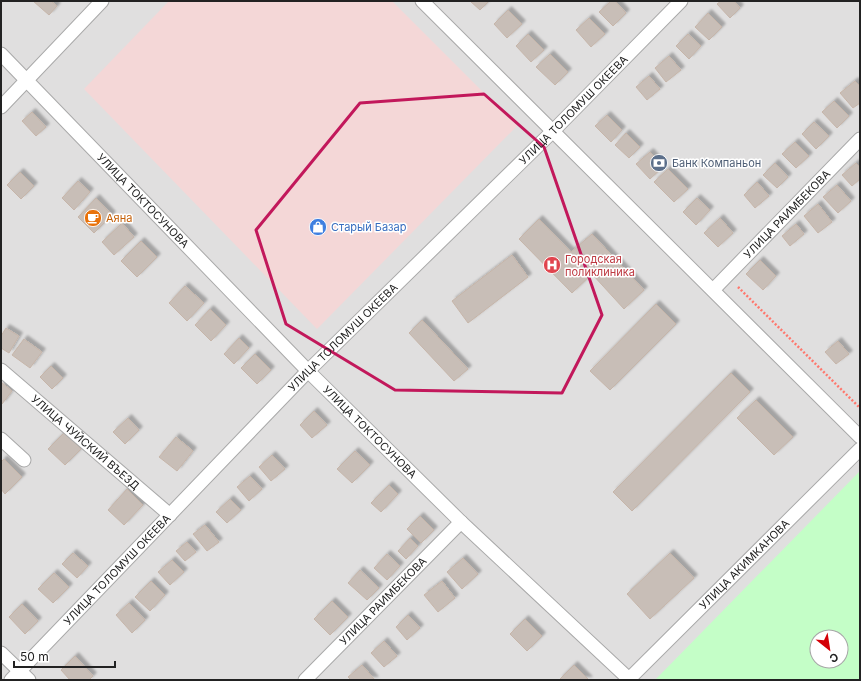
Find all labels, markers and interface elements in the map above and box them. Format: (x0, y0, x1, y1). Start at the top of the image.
street label: УЛИЦА ТОЛОМУШ ОКЕЕВА (516, 52, 631, 167)
street label: УЛИЦА ТОКТОСУНОВА (94, 150, 192, 251)
bank icon: Банк Компаньон (649, 153, 669, 173)
place label: Банк Компаньон (672, 156, 761, 170)
street label: УЛИЦА РАИМБЕКОВА (741, 167, 833, 261)
cafe icon: Аяна (83, 208, 103, 228)
place label: Аяна (106, 211, 132, 225)
shop icon: Старый Базар (308, 217, 328, 237)
place label: Старый Базар (331, 220, 407, 234)
place label: Городская поликлиника (565, 252, 635, 279)
hospital icon: Городская поликлиника (542, 255, 562, 275)
street label: УЛИЦА ТОЛОМУШ ОКЕЕВА (285, 280, 401, 394)
street label: УЛИЦА ТОКТОСУНОВА (320, 383, 420, 482)
street label: УЛИЦА ЧУЙСКИЙ ВЪЕЗД (28, 392, 142, 493)
street label: УЛИЦА ТОЛОМУШ ОКЕЕВА (61, 511, 174, 628)
street label: УЛИЦА АКИМКАНОВА (696, 516, 793, 612)
street label: УЛИЦА РАИМБЕКОВА (337, 554, 430, 648)
north arrow (809, 629, 849, 669)
scale bar (14, 643, 115, 669)
text: 50 m (20, 649, 49, 664)
text: С (827, 650, 841, 666)

